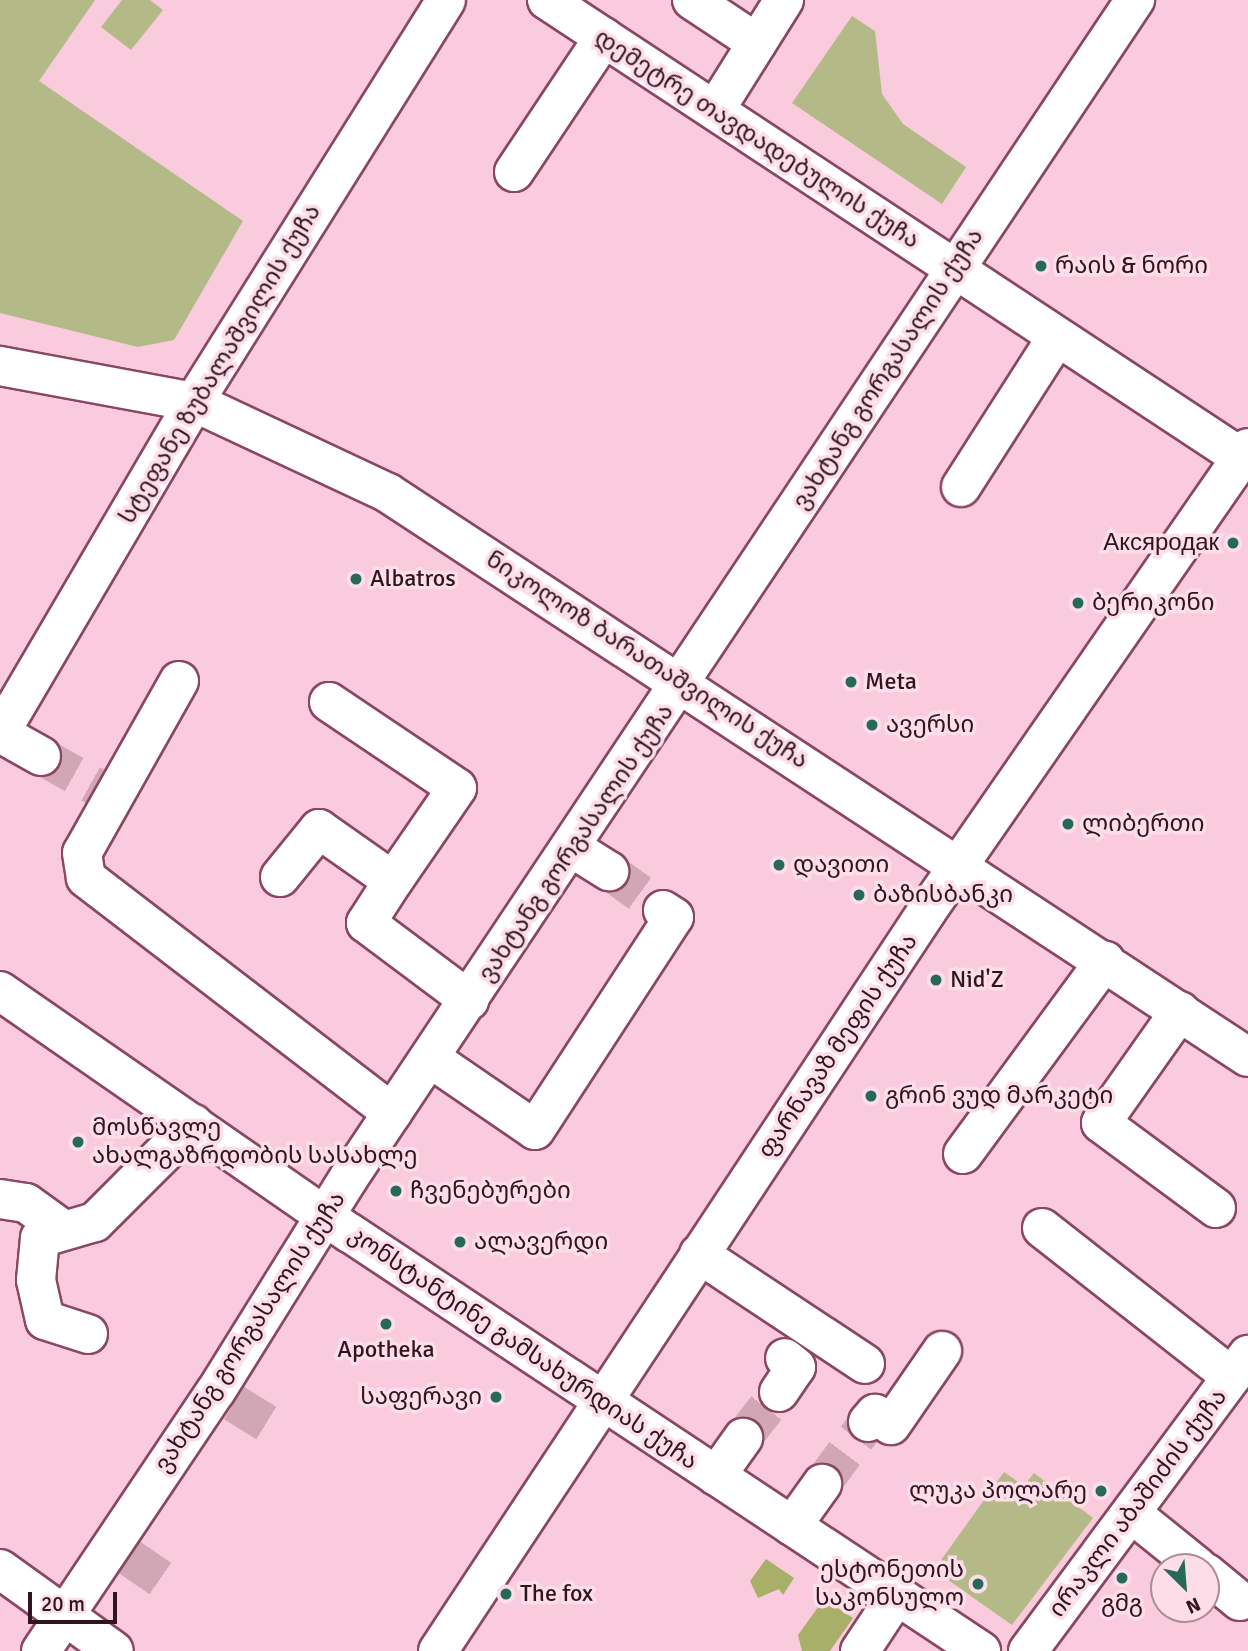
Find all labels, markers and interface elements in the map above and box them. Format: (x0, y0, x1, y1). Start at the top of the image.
street label: დემეტრე თავდადებულის ქუჩა (589, 23, 925, 255)
street label: სტეფანე ზუბალაშვილის ქუჩა (113, 199, 327, 529)
street label: ვახტანგ გორგასალის ქუჩა (786, 223, 990, 515)
place label: რაის & ნორი (1055, 252, 1208, 280)
marker: რაის & ნორი (1033, 258, 1049, 274)
place label: Аксяродак (1103, 529, 1219, 557)
marker: Аксяродак (1225, 535, 1241, 551)
street label: ნიკოლოზ ბარათაშვილის ქუჩა (481, 545, 813, 775)
place label: Albatros (370, 565, 456, 593)
marker: Albatros (348, 571, 364, 587)
place label: ბერიკონი (1092, 589, 1215, 617)
marker: ბერიკონი (1070, 595, 1086, 611)
place label: Meta (865, 668, 917, 696)
marker: Meta (843, 674, 859, 690)
street label: ვახტანგ გორგასალის ქუჩა (472, 699, 680, 987)
place label: ავერსი (886, 711, 974, 739)
marker: ავერსი (864, 717, 880, 733)
place label: ლიბერთი (1082, 810, 1204, 838)
marker: ლიბერთი (1060, 816, 1076, 832)
place label: დავითი (793, 851, 889, 879)
marker: დავითი (771, 857, 787, 873)
place label: ბაზისბანკი (873, 881, 1013, 909)
marker: ბაზისბანკი (851, 887, 867, 903)
street label: ფარნავაზ მეფის ქუჩა (752, 928, 924, 1164)
place label: Nid'Z (950, 966, 1004, 994)
marker: Nid'Z (928, 972, 944, 988)
place label: გრინ ვუდ მარკეტი (885, 1082, 1113, 1110)
marker: გრინ ვუდ მარკეტი (863, 1088, 879, 1104)
place label: მოსწავლე ახალგაზრდობის სასახლე (92, 1114, 418, 1170)
marker: მოსწავლე ახალგაზრდობის სასახლე (70, 1134, 86, 1150)
place label: ჩვენებურები (410, 1177, 571, 1205)
marker: ჩვენებურები (388, 1183, 404, 1199)
street label: ვახტანგ გორგასალის ქუჩა (148, 1186, 352, 1478)
street label: კონსტანტინე გამსახურდიას ქუჩა (343, 1220, 703, 1476)
place label: ალავერდი (474, 1228, 608, 1256)
marker: ალავერდი (452, 1234, 468, 1250)
marker: Apotheka (378, 1316, 394, 1332)
place label: Apotheka (337, 1336, 435, 1364)
place label: საფერავი (360, 1383, 482, 1411)
street label: ირაკლი აბაშიძის ქუჩა (1043, 1383, 1233, 1623)
marker: საფერავი (488, 1389, 504, 1405)
place label: ლუკა პოლარე (909, 1477, 1087, 1505)
marker: ლუკა პოლარე (1093, 1483, 1109, 1499)
north arrow (1150, 1553, 1220, 1623)
place label: ესტონეთის საკონსულო (815, 1556, 964, 1612)
marker: გმგ (1114, 1570, 1130, 1586)
marker: ესტონეთის საკონსულო (970, 1576, 986, 1592)
scale bar (32, 1578, 121, 1622)
place label: The fox (520, 1580, 593, 1608)
marker: The fox (498, 1586, 514, 1602)
place label: გმგ (1101, 1590, 1143, 1618)
text: 20 m (41, 1591, 85, 1617)
text: N (1182, 1592, 1204, 1619)

